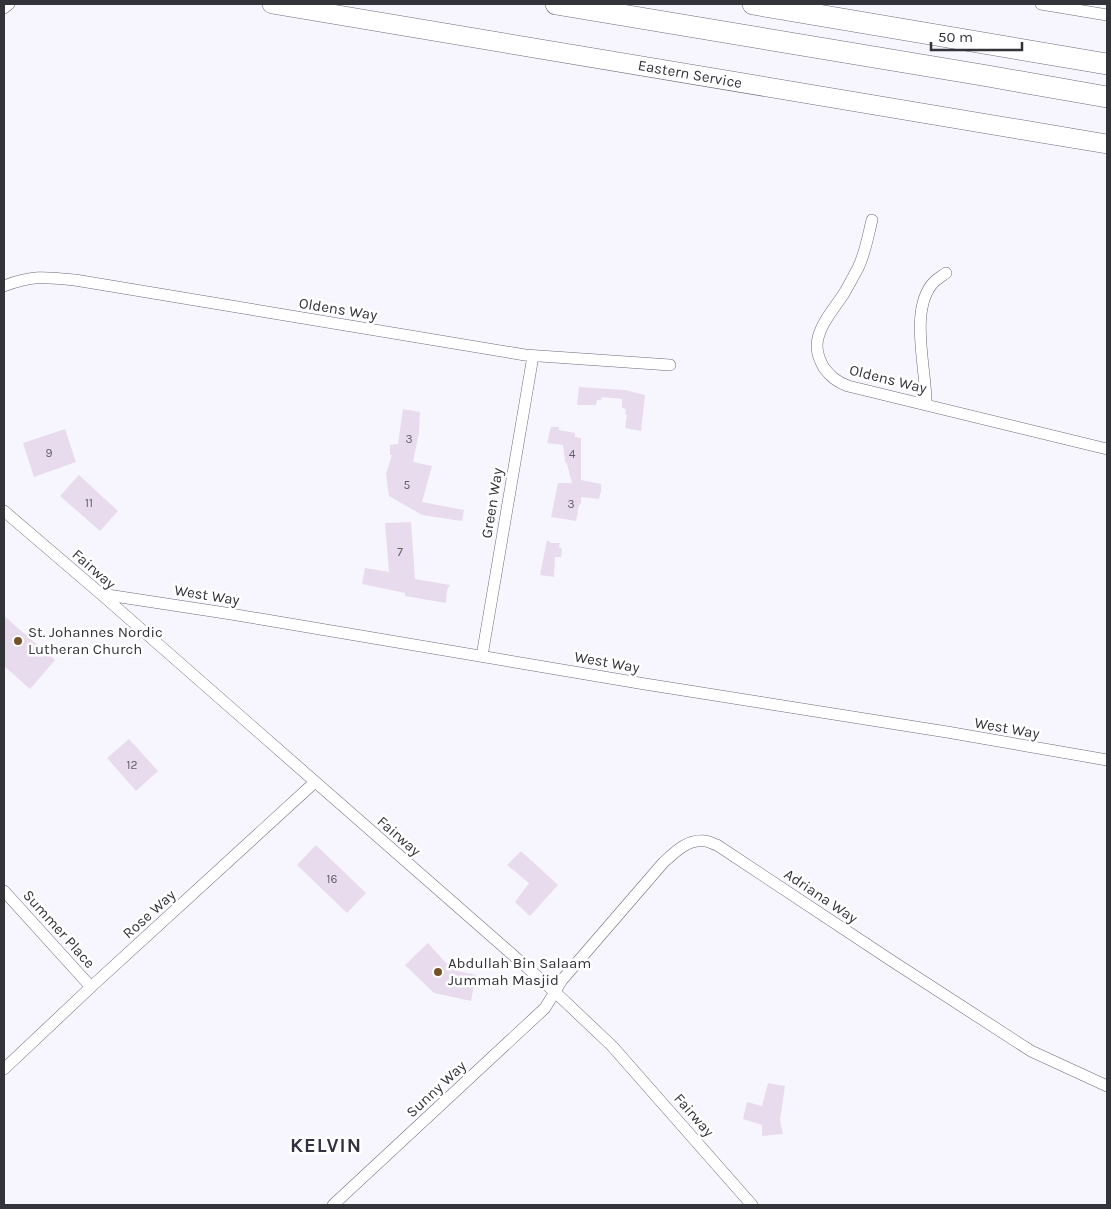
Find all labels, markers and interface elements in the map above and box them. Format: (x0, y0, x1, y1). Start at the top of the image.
scale bar (931, 20, 1022, 52)
text: 50 m (938, 28, 973, 46)
street label: Eastern Service (636, 56, 744, 92)
street label: Oldens Way (298, 294, 379, 324)
street label: Oldens Way (847, 361, 929, 397)
house number: 3 (405, 432, 413, 446)
house number: 9 (46, 446, 53, 460)
house number: 4 (569, 447, 576, 461)
street label: Green Way (478, 466, 506, 540)
house number: 5 (404, 478, 411, 492)
house number: 11 (85, 496, 93, 510)
house number: 3 (567, 497, 575, 511)
street label: Fairway (69, 545, 119, 593)
house number: 7 (397, 545, 403, 559)
street label: West Way (173, 581, 241, 609)
place label: St. Johannes Nordic Lutheran Church (28, 623, 163, 658)
marker: St. Johannes Nordic Lutheran Church (12, 635, 24, 647)
street label: West Way (573, 647, 641, 677)
street label: West Way (973, 713, 1041, 743)
house number: 12 (127, 758, 138, 772)
street label: Fairway (374, 812, 424, 860)
street label: Adriana Way (781, 865, 861, 927)
house number: 16 (327, 872, 338, 886)
street label: Summer Place (19, 886, 99, 972)
street label: Rose Way (119, 886, 179, 942)
place label: Abdullah Bin Salaam Jummah Masjid (448, 954, 591, 989)
marker: Abdullah Bin Salaam Jummah Masjid (432, 966, 444, 978)
street label: Sunny Way (402, 1057, 470, 1121)
street label: Fairway (670, 1090, 718, 1140)
district label: KELVIN (290, 1134, 362, 1157)

